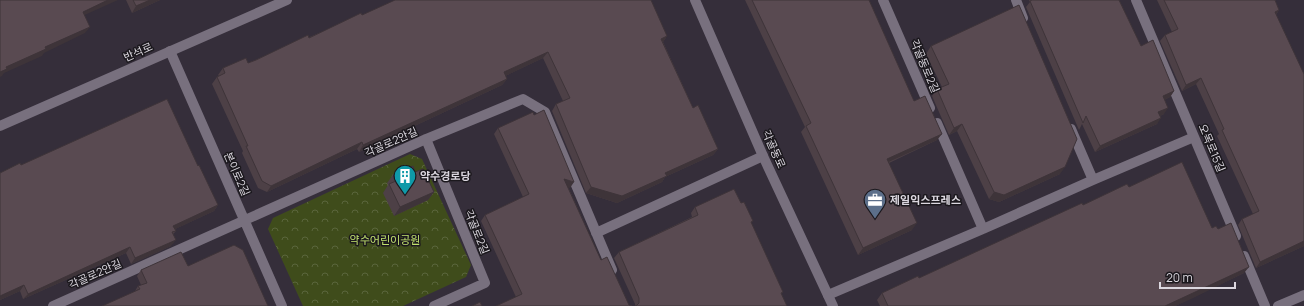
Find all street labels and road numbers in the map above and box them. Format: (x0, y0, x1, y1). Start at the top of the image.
street label: 각골동로2길 (907, 37, 943, 95)
street label: 반석로 (121, 39, 155, 65)
street label: 오목로15길 (1196, 121, 1229, 174)
street label: 각골로2안길 (362, 123, 420, 160)
street label: 각골동로 (759, 127, 790, 170)
street label: 본이로2길 (221, 149, 254, 198)
street label: 각골로2길 (462, 207, 493, 256)
street label: 각골로2안길 (66, 255, 124, 292)

